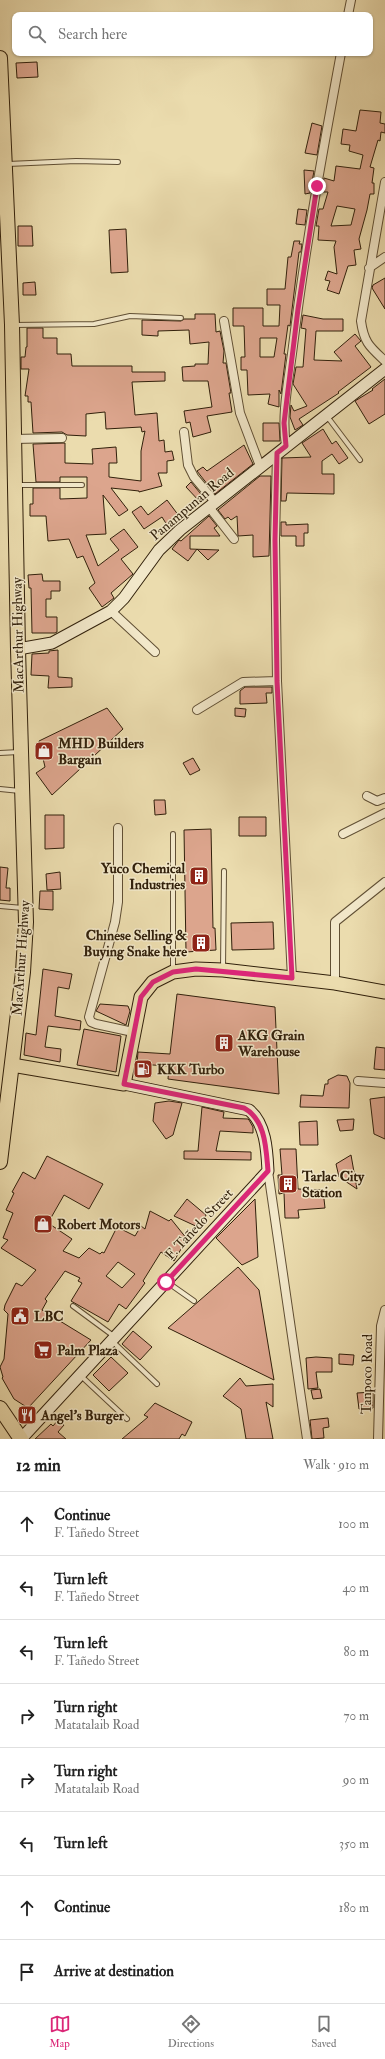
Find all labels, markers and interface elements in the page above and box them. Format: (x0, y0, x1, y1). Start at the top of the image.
search box (12, 12, 373, 56)
icon: search (26, 23, 48, 45)
text: Search here (58, 25, 127, 44)
route end (308, 177, 326, 195)
street label: Panampunan Road (147, 464, 238, 545)
street label: MacArthur Highway (8, 576, 29, 693)
place label: MHD Builders Bargain (57, 735, 144, 769)
shop icon: MHD Builders Bargain (33, 740, 55, 762)
place label: Yuco Chemical Industries (100, 860, 185, 893)
building icon: Yuco Chemical Industries (188, 865, 210, 887)
street label: MacArthur Highway (8, 899, 35, 1016)
place label: Chinese Selling & Buying Snake here (83, 927, 187, 961)
building icon: Chinese Selling & Buying Snake here (190, 932, 212, 954)
place label: AKG Grain Warehouse (237, 1027, 305, 1060)
building icon: AKG Grain Warehouse (213, 1032, 235, 1054)
fuel station icon: KKK Turbo (132, 1058, 154, 1080)
place label: KKK Turbo (157, 1061, 225, 1078)
place label: Tarlac City Station (301, 1168, 365, 1201)
building icon: Tarlac City Station (277, 1173, 299, 1195)
street label: F. Tañedo Street (162, 1184, 237, 1263)
shop icon: Robert Motors (32, 1213, 54, 1235)
place label: Robert Motors (57, 1216, 141, 1233)
route start (157, 1273, 175, 1291)
public building icon: LBC (9, 1305, 31, 1327)
place label: LBC (34, 1308, 64, 1325)
street label: Tanpoco Road (358, 1334, 377, 1414)
supermarket icon: Palm Plaza (32, 1339, 54, 1361)
place label: Palm Plaza (57, 1342, 119, 1359)
restaurant icon: Angel's Burger (16, 1404, 38, 1426)
place label: Angel's Burger (40, 1407, 125, 1425)
text: 12 min (16, 1455, 61, 1476)
text: Walk · 910 m (303, 1457, 369, 1473)
text: Continue (54, 1506, 110, 1525)
icon: ahead (16, 1513, 38, 1535)
text: 100 m (338, 1516, 369, 1532)
text: F. Tañedo Street (54, 1525, 139, 1541)
text: Turn left (54, 1570, 108, 1589)
icon: left (16, 1577, 38, 1599)
text: 40 m (343, 1580, 369, 1596)
text: F. Tañedo Street (54, 1589, 139, 1605)
text: Turn left (54, 1634, 108, 1653)
icon: left (16, 1641, 38, 1663)
text: 80 m (343, 1644, 369, 1660)
text: F. Tañedo Street (54, 1653, 139, 1669)
text: Turn right (54, 1698, 117, 1717)
icon: right (16, 1705, 38, 1727)
text: 70 m (344, 1708, 369, 1724)
text: Matatalaib Road (54, 1717, 139, 1733)
text: Turn right (54, 1762, 117, 1781)
icon: right (16, 1769, 38, 1791)
text: 90 m (343, 1772, 369, 1788)
text: Matatalaib Road (54, 1781, 139, 1797)
icon: left (16, 1833, 38, 1855)
text: Turn left (54, 1834, 108, 1853)
text: 350 m (339, 1836, 369, 1852)
icon: ahead (16, 1897, 38, 1919)
text: Continue (54, 1898, 110, 1917)
text: 180 m (339, 1900, 369, 1916)
icon: arrive (16, 1961, 38, 1983)
text: Arrive at destination (54, 1962, 174, 1981)
tab: Map (49, 2013, 71, 2050)
tab: Directions (168, 2013, 214, 2050)
tab: Saved (311, 2013, 336, 2050)

